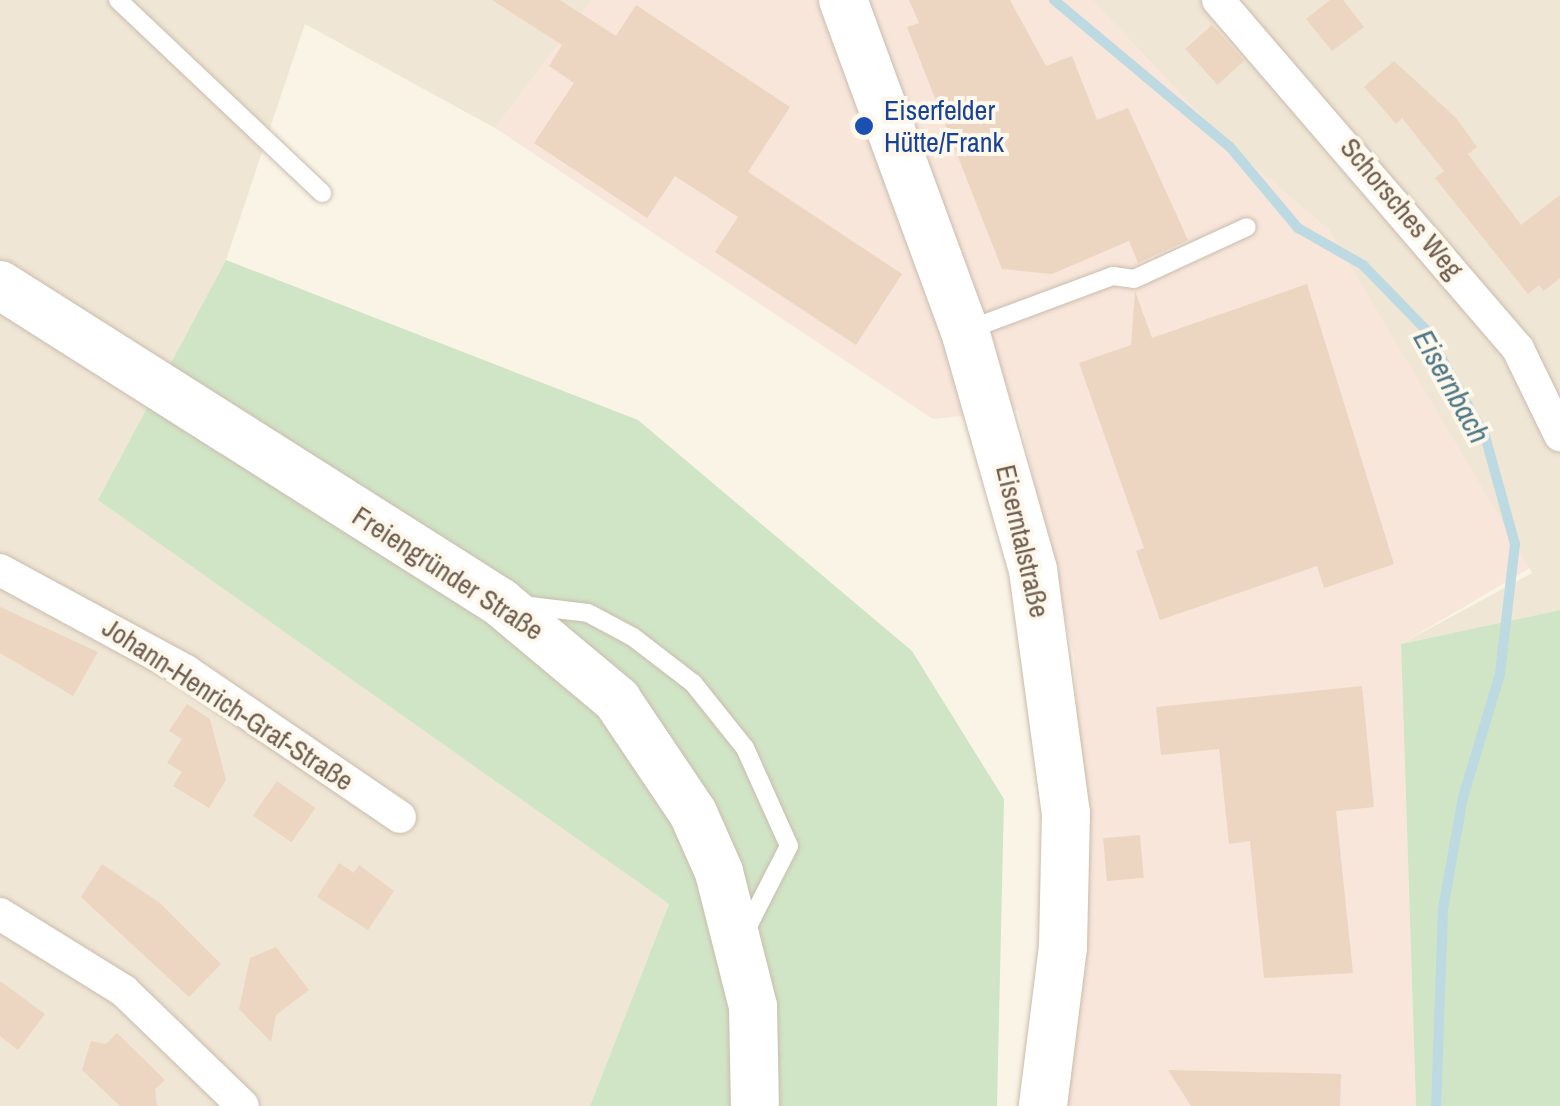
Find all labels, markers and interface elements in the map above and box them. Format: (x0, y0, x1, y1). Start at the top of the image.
place label: Eiserfelder Hütte/Frank (884, 93, 1004, 159)
marker: Eiserfelder Hütte/Frank (853, 115, 875, 137)
street label: Schorsches Weg (1333, 131, 1471, 285)
water label: Eisernbach (1406, 323, 1498, 449)
street label: Eiserntalstraße (989, 461, 1057, 621)
street label: Freiengründer Straße (346, 499, 550, 647)
street label: Johann-Henrich-Graf-Straße (96, 610, 360, 798)

